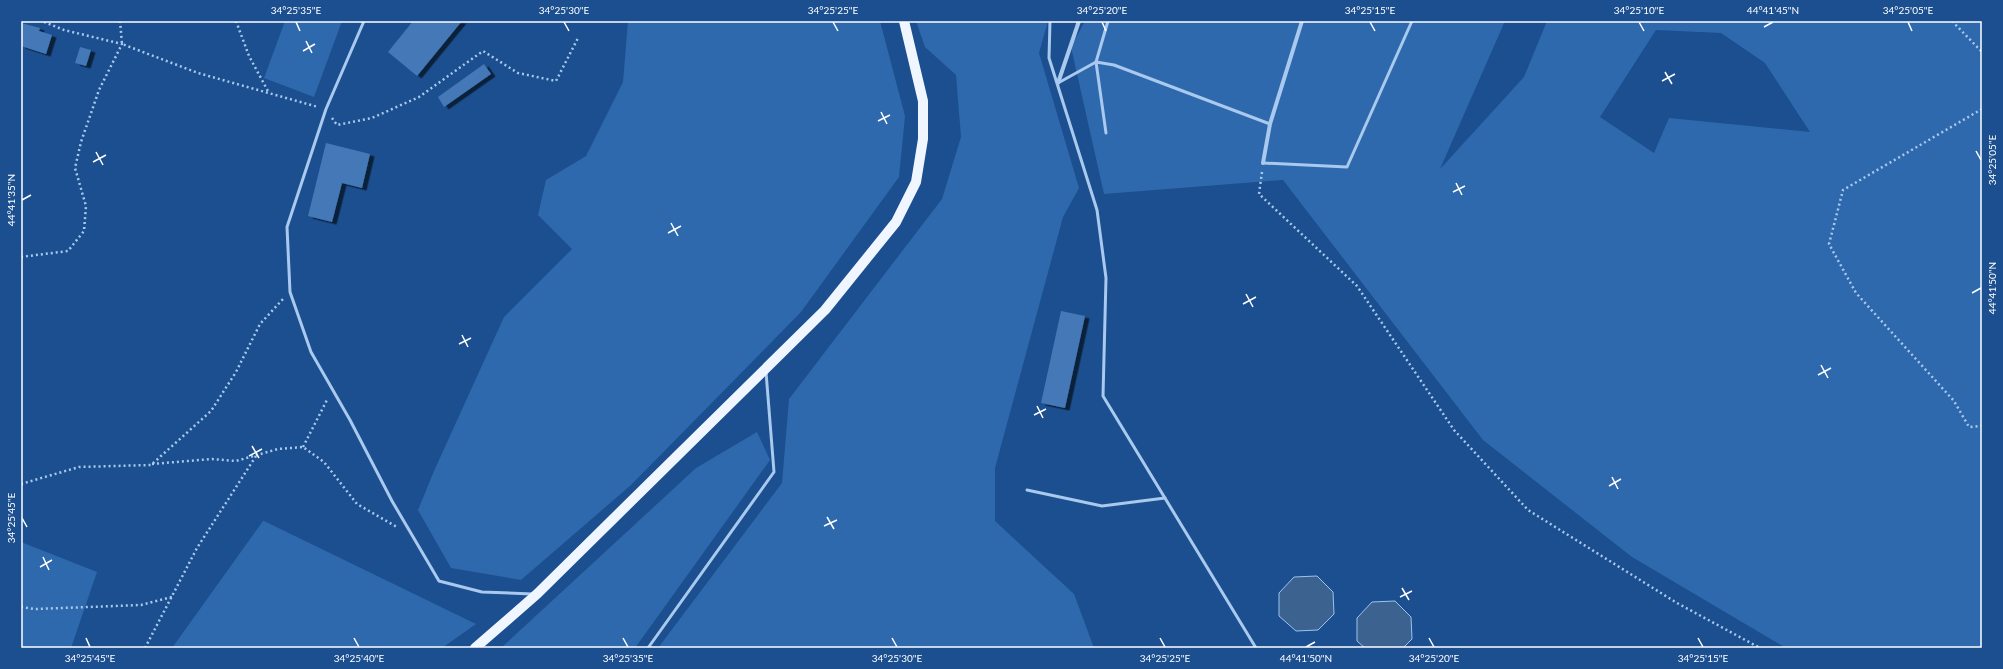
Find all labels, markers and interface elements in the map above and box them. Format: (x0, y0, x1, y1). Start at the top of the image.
text: 34°25'35"E (271, 4, 321, 16)
text: 34°25'30"E (539, 4, 589, 16)
text: 34°25'25"E (808, 4, 858, 16)
text: 34°25'20"E (1077, 4, 1127, 16)
text: 34°25'15"E (1345, 4, 1395, 16)
text: 34°25'10"E (1614, 4, 1664, 16)
text: 44°41'45"N (1747, 4, 1799, 16)
text: 34°25'05"E (1883, 4, 1933, 16)
text: 34°25'05"E (1986, 135, 1998, 185)
text: 44°41'35"N (5, 174, 17, 226)
text: 44°41'50"N (1986, 262, 1998, 314)
text: 34°25'45"E (5, 493, 17, 543)
text: 34°25'45"E (65, 652, 115, 664)
text: 34°25'40"E (334, 652, 384, 664)
text: 34°25'35"E (603, 652, 653, 664)
text: 34°25'30"E (872, 652, 922, 664)
text: 34°25'25"E (1140, 652, 1190, 664)
text: 44°41'50"N (1280, 652, 1332, 664)
text: 34°25'20"E (1409, 652, 1459, 664)
text: 34°25'15"E (1678, 652, 1728, 664)

